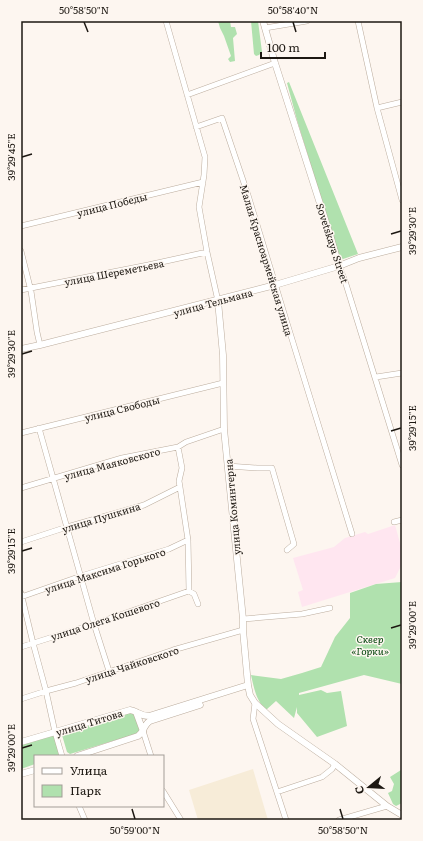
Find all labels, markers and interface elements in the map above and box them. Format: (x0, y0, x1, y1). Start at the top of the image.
text: 50°58'50"N (59, 2, 109, 17)
text: 50°58'40"N (268, 2, 318, 17)
scale bar (261, 34, 325, 60)
text: 100 m (267, 38, 300, 56)
text: 39°29'45"E (3, 133, 18, 181)
street label: Малая Красноармейская улица (237, 182, 297, 338)
street label: улица Победы (75, 188, 149, 220)
street label: Sovetskaya Street (313, 201, 353, 285)
text: 39°29'30"E (404, 207, 419, 255)
street label: улица Шереметьева (63, 255, 166, 289)
street label: улица Тельмана (172, 284, 255, 320)
text: 39°29'30"E (3, 330, 18, 378)
street label: улица Свободы (83, 391, 161, 425)
text: 39°29'15"E (404, 405, 419, 451)
street label: улица Маяковского (62, 443, 162, 483)
street label: улица Коминтерна (220, 458, 244, 556)
street label: улица Пушкина (60, 498, 143, 536)
text: 39°29'15"E (3, 528, 18, 574)
street label: улица Максима Горького (43, 543, 167, 597)
street label: улица Олега Кошевого (49, 594, 162, 644)
text: 39°29'00"E (404, 601, 419, 649)
park label: Сквер «Горки» (351, 631, 389, 658)
street label: улица Чайковского (83, 642, 181, 686)
street label: улица Титова (54, 705, 125, 739)
text: 39°29'00"E (3, 724, 18, 772)
legend (34, 755, 164, 807)
text: Улица (70, 761, 108, 779)
north arrow (349, 767, 389, 807)
text: Парк (70, 781, 101, 799)
text: С (350, 784, 367, 797)
text: 50°59'00"N (110, 822, 160, 837)
text: 50°58'50"N (318, 822, 368, 837)

